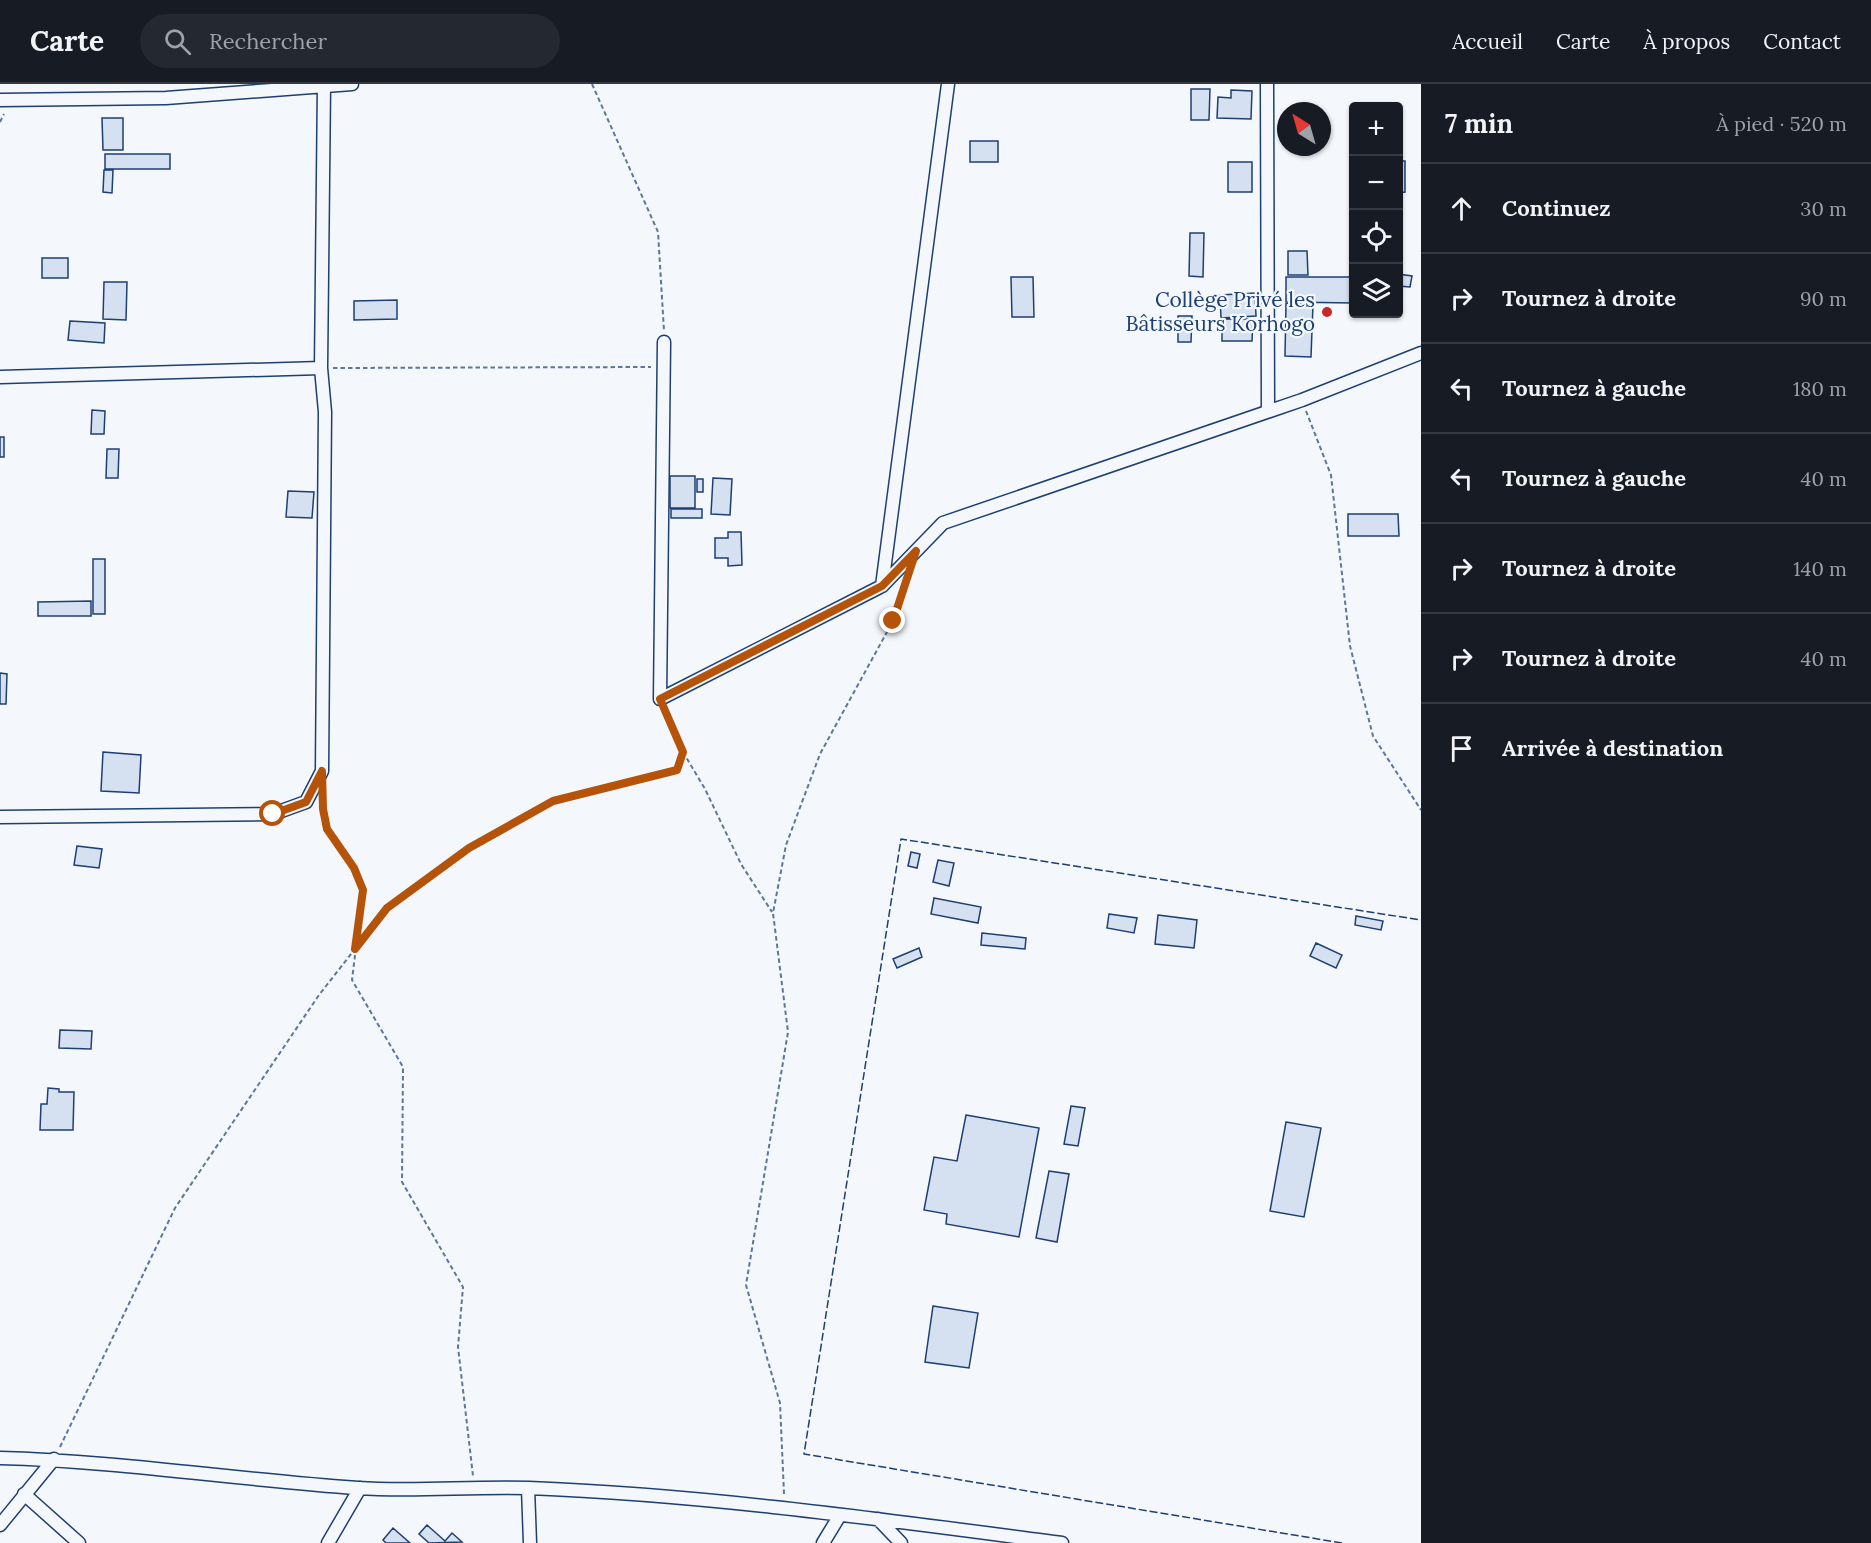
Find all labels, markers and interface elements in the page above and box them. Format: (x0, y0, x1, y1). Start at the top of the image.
search box (140, 14, 560, 68)
text: Carte (30, 23, 104, 59)
icon: search (161, 25, 194, 58)
text: Rechercher (209, 27, 327, 55)
text: Accueil (1452, 28, 1523, 55)
text: Carte (1556, 28, 1610, 55)
text: À propos (1643, 28, 1730, 55)
text: Contact (1763, 28, 1841, 55)
north arrow (1277, 102, 1331, 156)
map controls (1349, 102, 1403, 318)
button: + (1349, 102, 1403, 156)
text: 7 min (1445, 107, 1513, 140)
text: À pied · 520 m (1716, 111, 1847, 136)
button: − (1349, 156, 1403, 210)
icon: ahead (1445, 192, 1478, 225)
text: Continuez (1502, 194, 1610, 222)
text: 30 m (1800, 196, 1847, 221)
button: locate (1349, 210, 1403, 264)
button: layers (1349, 264, 1403, 318)
icon: right (1445, 282, 1478, 315)
text: Tournez à droite (1502, 284, 1676, 312)
place label: Collège Privé les Bâtisseurs Korhogo (1126, 286, 1315, 337)
text: 90 m (1800, 286, 1847, 311)
marker: Collège Privé les Bâtisseurs Korhogo (1320, 305, 1334, 319)
icon: left (1445, 372, 1478, 405)
text: Tournez à gauche (1502, 374, 1686, 402)
text: 180 m (1793, 376, 1847, 401)
icon: left (1445, 462, 1478, 495)
text: Tournez à gauche (1502, 464, 1686, 492)
text: 40 m (1801, 466, 1847, 491)
icon: right (1445, 552, 1478, 585)
text: Tournez à droite (1502, 554, 1676, 582)
text: 140 m (1793, 556, 1847, 581)
route end (879, 607, 905, 633)
icon: right (1445, 642, 1478, 675)
text: Tournez à droite (1502, 644, 1676, 672)
text: 40 m (1801, 646, 1847, 671)
icon: arrive (1445, 732, 1478, 765)
text: Arrivée à destination (1502, 734, 1723, 762)
route start (259, 800, 285, 826)

